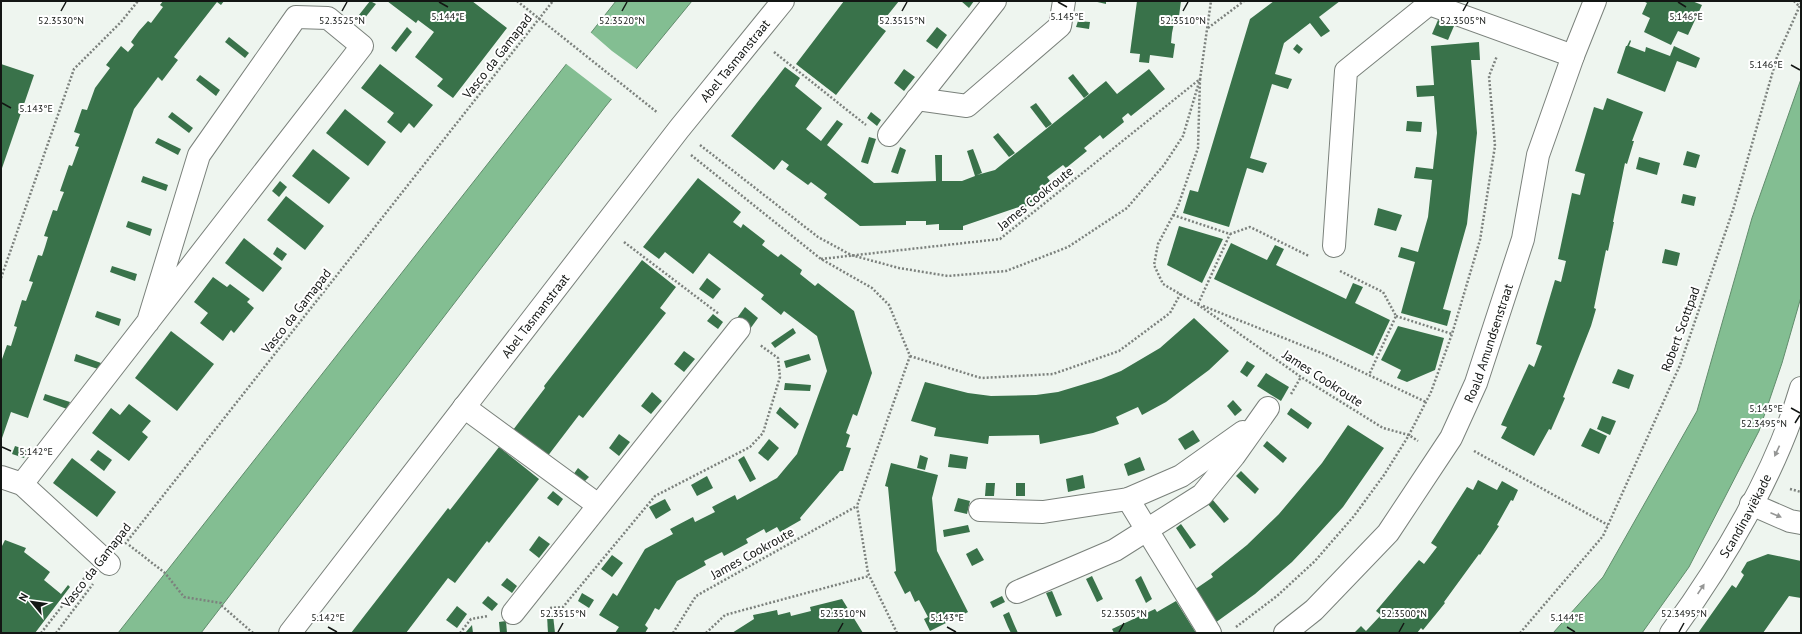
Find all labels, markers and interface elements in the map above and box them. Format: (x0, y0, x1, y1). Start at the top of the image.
text: 5.144°E (431, 10, 465, 23)
street label: Vasco da Gamapad (458, 10, 536, 103)
text: 5.145°E (1050, 10, 1084, 23)
text: 5.146°E (1669, 10, 1703, 23)
text: 52.3530°N (38, 14, 84, 27)
text: 52.3525°N (319, 14, 365, 27)
text: 52.3520°N (599, 14, 645, 27)
text: 52.3515°N (879, 14, 925, 27)
text: 52.3510°N (1160, 14, 1206, 27)
text: 52.3505°N (1440, 14, 1486, 27)
street label: Abel Tasmanstraat (696, 15, 774, 106)
text: 5.146°E (1749, 58, 1783, 71)
text: 5.143°E (19, 102, 53, 115)
street label: James Cookroute (993, 163, 1077, 235)
street label: Vasco da Gamapad (257, 265, 335, 358)
street label: Abel Tasmanstraat (498, 270, 574, 361)
street label: Roald Amundsenstraat (1460, 281, 1517, 405)
street label: Robert Scottpad (1657, 284, 1704, 374)
street label: James Cookroute (1278, 345, 1366, 411)
text: 5.145°E (1749, 402, 1783, 415)
text: 52.3495°N (1741, 417, 1787, 430)
text: 5.142°E (19, 445, 53, 458)
one-way arrow (1774, 445, 1780, 456)
street label: Scandinaviëkade (1716, 471, 1775, 561)
one-way arrow (1770, 512, 1782, 518)
street label: Vasco da Gamapad (57, 519, 135, 612)
street label: James Cookroute (707, 524, 797, 584)
north arrow (12, 582, 52, 622)
one-way arrow (1697, 584, 1705, 594)
text: N (15, 591, 31, 604)
text: 52.3515°N (540, 607, 586, 620)
text: 52.3510°N (820, 607, 866, 620)
text: 52.3505°N (1101, 607, 1147, 620)
text: 52.3500°N (1381, 607, 1427, 620)
text: 52.3495°N (1661, 607, 1707, 620)
text: 5.142°E (311, 611, 345, 624)
text: 5.143°E (930, 611, 964, 624)
text: 5.144°E (1550, 611, 1584, 624)

